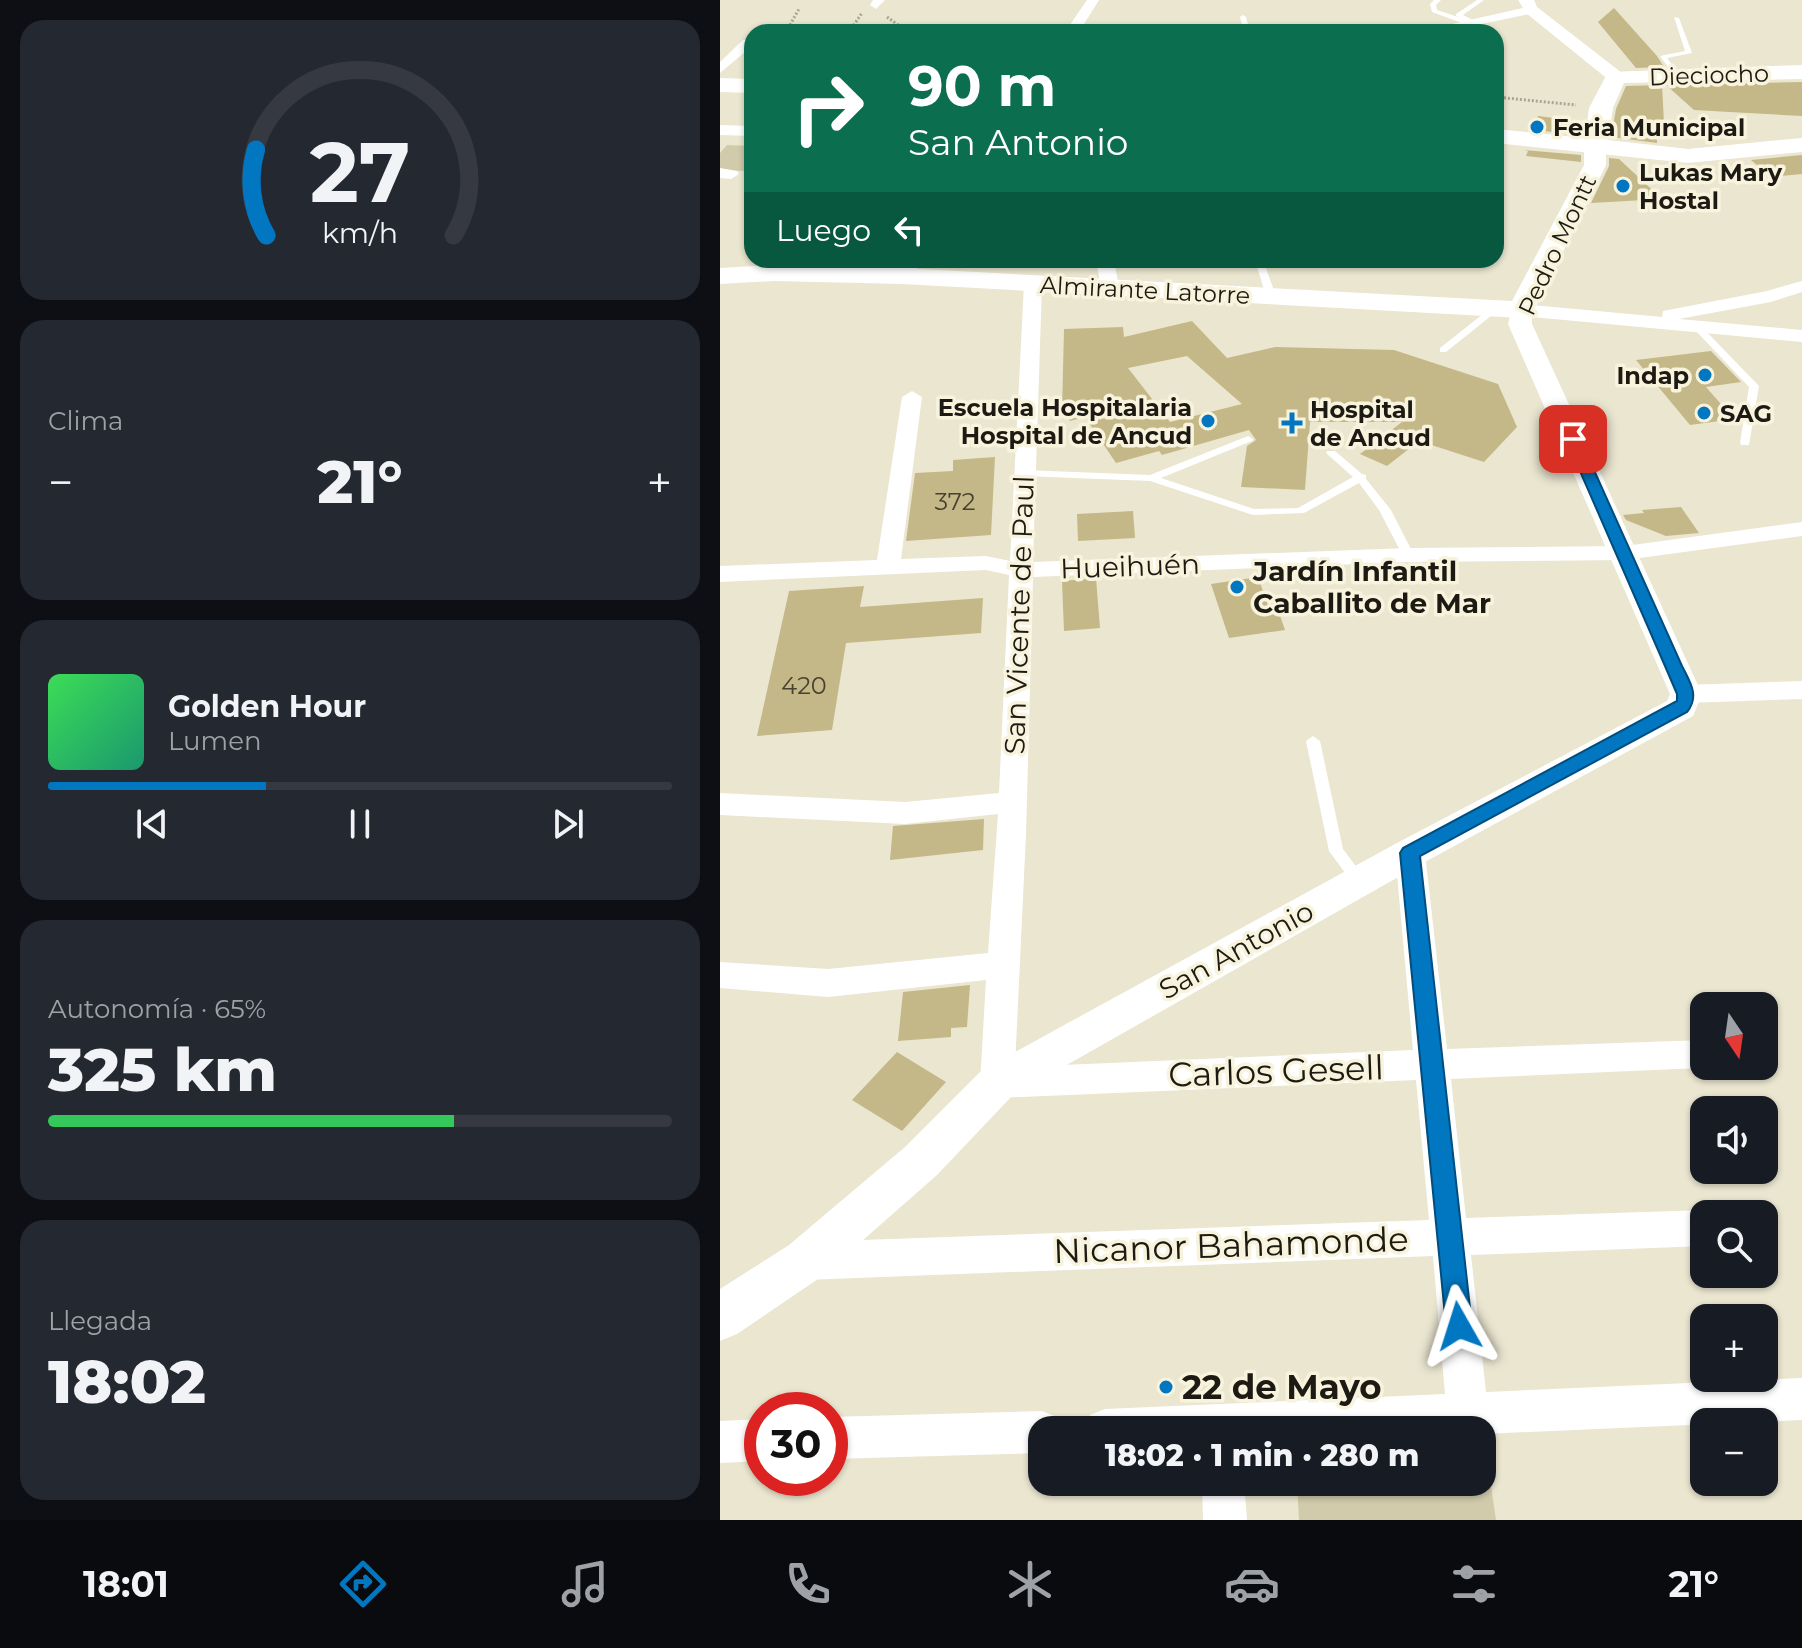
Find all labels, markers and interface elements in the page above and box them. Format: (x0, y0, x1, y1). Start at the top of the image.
text: 90 m (908, 52, 1056, 120)
icon: right (776, 56, 880, 160)
street label: Dieciocho (1648, 58, 1770, 92)
place label: Feria Municipal (1553, 113, 1745, 142)
marker: Feria Municipal (1528, 118, 1546, 136)
text: San Antonio (908, 120, 1128, 164)
text: 27 (310, 121, 410, 223)
place label: Lukas Mary Hostal (1639, 158, 1783, 215)
street label: Pedro Montt (1512, 170, 1602, 320)
marker: Lukas Mary Hostal (1614, 177, 1632, 195)
icon: left (887, 208, 931, 252)
text: Luego (776, 212, 871, 249)
text: km/h (322, 215, 398, 250)
street label: Almirante Latorre (1039, 270, 1251, 310)
place label: Indap (1616, 361, 1689, 390)
marker: Indap (1696, 366, 1714, 384)
place label: Escuela Hospitalaria Hospital de Ancud (938, 393, 1192, 450)
place label: Hospital de Ancud (1310, 395, 1431, 452)
place label: SAG (1720, 399, 1772, 428)
marker: SAG (1695, 404, 1713, 422)
text: Clima (48, 405, 123, 437)
pin (1539, 405, 1607, 473)
marker: Escuela Hospitalaria Hospital de Ancud (1199, 412, 1217, 430)
marker: Hospital de Ancud (1281, 412, 1303, 434)
icon: arrive (1551, 417, 1595, 461)
text: 21° (317, 445, 403, 518)
text: − (48, 455, 73, 509)
text: + (647, 455, 672, 509)
street label: San Vicente de Paul (997, 475, 1041, 755)
house number: 372 (935, 487, 976, 516)
street label: Hueihuén (1060, 547, 1200, 585)
place label: Jardín Infantil Caballito de Mar (1252, 554, 1491, 620)
marker: Jardín Infantil Caballito de Mar (1228, 578, 1246, 596)
house number: 420 (781, 671, 827, 700)
text: Golden Hour (168, 688, 366, 725)
text: Lumen (168, 725, 261, 757)
icon: previous (130, 802, 174, 846)
icon: pause (338, 802, 382, 846)
icon: next (546, 802, 590, 846)
street label: San Antonio (1153, 894, 1319, 1006)
north arrow (1690, 992, 1778, 1080)
map controls (1690, 992, 1778, 1496)
text: Autonomía · 65% (48, 993, 266, 1025)
text: 325 km (48, 1033, 277, 1106)
street label: Carlos Gesell (1168, 1046, 1384, 1096)
button: sound (1690, 1096, 1778, 1184)
button: search (1690, 1200, 1778, 1288)
street label: Nicanor Bahamonde (1053, 1218, 1409, 1272)
position arrow (1417, 1284, 1501, 1368)
button: + (1690, 1304, 1778, 1392)
text: Llegada (48, 1305, 152, 1337)
text: 18:02 (48, 1345, 206, 1418)
place label: 22 de Mayo (1182, 1366, 1382, 1408)
marker: 22 de Mayo (1157, 1378, 1175, 1396)
speed limit sign: 30 (744, 1392, 848, 1496)
button: − (1690, 1408, 1778, 1496)
text: 18:02 · 1 min · 280 m (1105, 1437, 1419, 1474)
icon: directions (335, 1556, 391, 1612)
icon: music (557, 1556, 613, 1612)
icon: phone (780, 1556, 836, 1612)
icon: climate (1002, 1556, 1058, 1612)
icon: car (1224, 1556, 1280, 1612)
icon: filters (1446, 1556, 1502, 1612)
text: 18:01 (83, 1562, 169, 1606)
text: 21° (1668, 1562, 1719, 1606)

